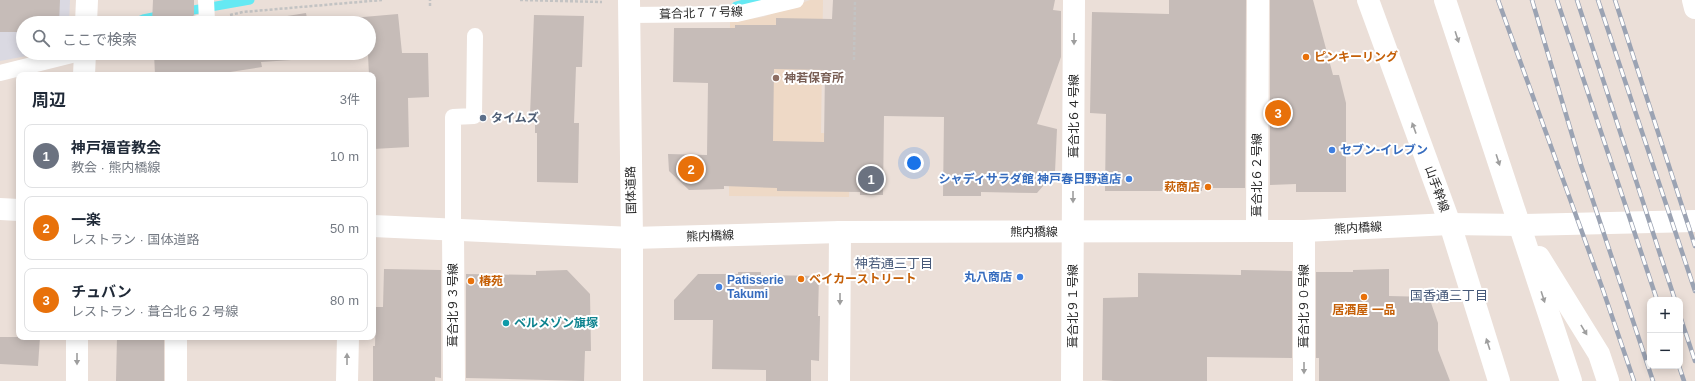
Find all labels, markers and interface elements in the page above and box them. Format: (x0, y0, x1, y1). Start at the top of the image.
street label: 葺合北７７号線 (659, 5, 743, 21)
search box (16, 16, 376, 60)
icon: search (30, 27, 52, 49)
text: ここで検索 (62, 31, 137, 48)
one-way arrow (1454, 31, 1460, 43)
one-way arrow (1071, 33, 1077, 46)
place label: ピンキーリング (1314, 50, 1398, 64)
marker: ピンキーリング (1301, 52, 1311, 62)
place label: 神若保育所 (784, 71, 844, 85)
marker: 神若保育所 (771, 73, 781, 83)
street label: 葺合北６４号線 (1067, 74, 1081, 158)
text: 周辺 (32, 91, 66, 110)
text: 3件 (340, 92, 360, 107)
pin: 3 (1265, 98, 1291, 128)
place label: タイムズ (491, 111, 539, 125)
marker: タイムズ (478, 113, 488, 123)
one-way arrow (1411, 122, 1417, 134)
street label: 葺合北６２号線 (1250, 133, 1264, 217)
text: 神戸福音教会 (71, 139, 161, 156)
place label: セブン-イレブン (1340, 143, 1428, 157)
marker: セブン-イレブン (1327, 145, 1337, 155)
text: 1 (42, 149, 50, 164)
text: 10 m (330, 149, 359, 164)
your location (904, 153, 924, 173)
pin: 2 (678, 154, 704, 184)
one-way arrow (1495, 155, 1501, 167)
text: 教会 · 熊内橋線 (71, 160, 161, 175)
pin: 1 (858, 164, 884, 194)
street label: 山手幹線 (1422, 164, 1452, 214)
street label: 国体道路 (624, 166, 638, 214)
place label: シャディサラダ館 神戸春日野道店 (939, 172, 1121, 186)
marker: シャディサラダ館 神戸春日野道店 (1124, 174, 1134, 184)
place label: 萩商店 (1164, 180, 1200, 194)
marker: 萩商店 (1203, 182, 1213, 192)
one-way arrow (1070, 191, 1076, 204)
text: 一楽 (71, 211, 101, 228)
street label: 熊内橋線 (1334, 220, 1382, 236)
text: 2 (42, 221, 50, 236)
text: 50 m (330, 221, 359, 236)
street label: 熊内橋線 (1010, 225, 1058, 239)
street label: 熊内橋線 (686, 228, 734, 244)
text: レストラン · 国体道路 (71, 232, 200, 247)
district label: 神若通三丁目 (855, 256, 933, 271)
street label: 葺合北９３号線 (446, 263, 460, 347)
street label: 葺合北９１号線 (1066, 264, 1080, 348)
street label: 葺合北９０号線 (1297, 264, 1311, 348)
place label: 丸八商店 (964, 270, 1012, 284)
place label: ベイカーストリート (809, 272, 916, 286)
marker: 丸八商店 (1015, 272, 1025, 282)
place label: Patisserie Takumi (727, 273, 784, 301)
place label: 椿苑 (479, 274, 503, 288)
marker: ベイカーストリート (796, 274, 806, 284)
marker: 椿苑 (466, 276, 476, 286)
marker: Patisserie Takumi (714, 282, 724, 292)
text: チュバン (71, 283, 132, 300)
district label: 国香通三丁目 (1410, 288, 1488, 303)
one-way arrow (1540, 291, 1546, 303)
marker: 居酒屋 一品 (1359, 292, 1369, 302)
text: 3 (42, 293, 50, 308)
text: 80 m (330, 293, 359, 308)
one-way arrow (836, 293, 843, 305)
map controls (1647, 297, 1683, 369)
button: + (1647, 297, 1683, 333)
place label: 居酒屋 一品 (1332, 303, 1396, 317)
text: レストラン · 葺合北６２号線 (71, 304, 239, 319)
place label: ベルメゾン旗塚 (514, 316, 598, 330)
marker: ベルメゾン旗塚 (501, 318, 511, 328)
one-way arrow (1580, 325, 1588, 335)
button: − (1647, 333, 1683, 369)
one-way arrow (1484, 338, 1490, 350)
one-way arrow (344, 352, 350, 365)
one-way arrow (74, 353, 80, 366)
one-way arrow (1301, 362, 1307, 375)

